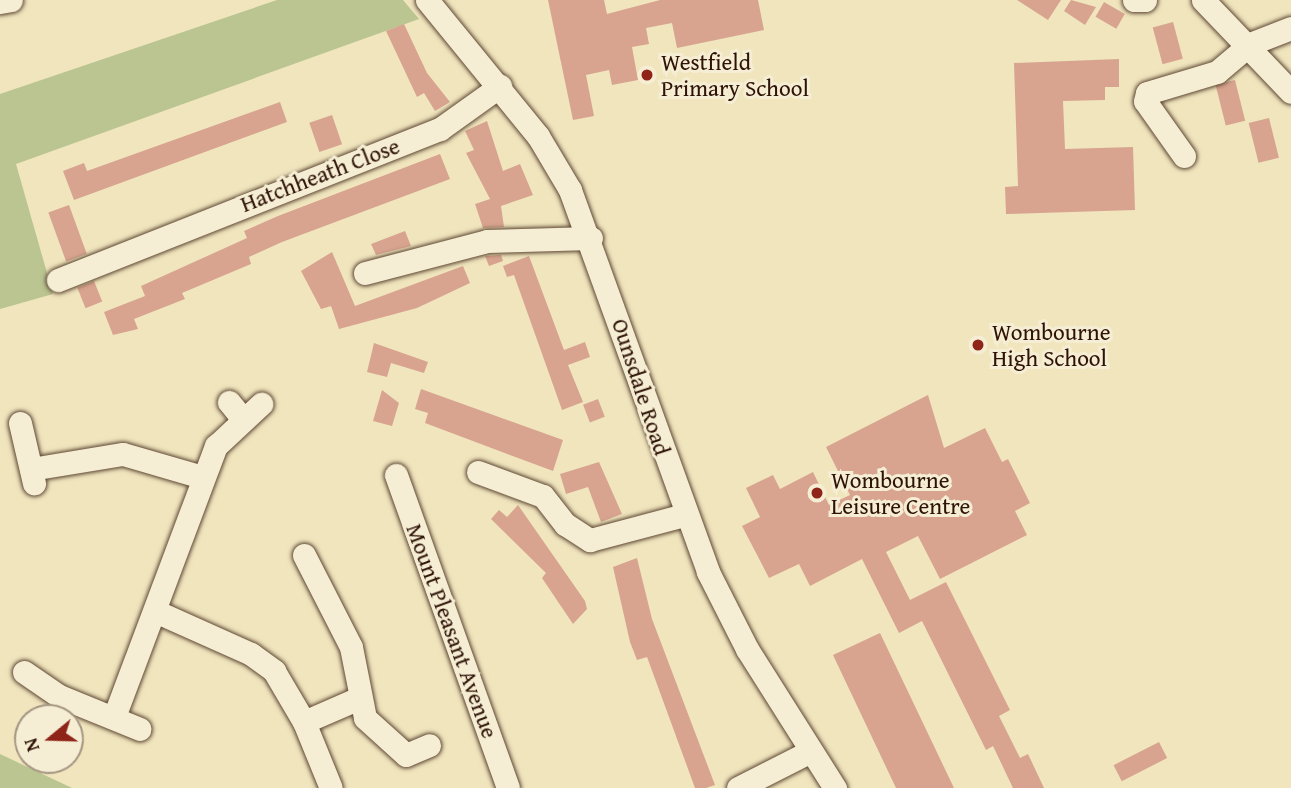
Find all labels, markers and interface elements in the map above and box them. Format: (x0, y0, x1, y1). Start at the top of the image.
place label: Westfield Primary School (661, 48, 809, 102)
marker: Westfield Primary School (639, 67, 655, 83)
street label: Hatchheath Close (236, 132, 404, 218)
street label: Ounsdale Road (606, 315, 676, 459)
place label: Wombourne High School (992, 318, 1110, 372)
marker: Wombourne High School (970, 337, 986, 353)
place label: Wombourne Leisure Centre (831, 466, 970, 520)
marker: Wombourne Leisure Centre (809, 485, 825, 501)
street label: Mount Pleasant Avenue (400, 520, 504, 742)
north arrow (14, 704, 84, 774)
text: N (16, 735, 46, 756)

